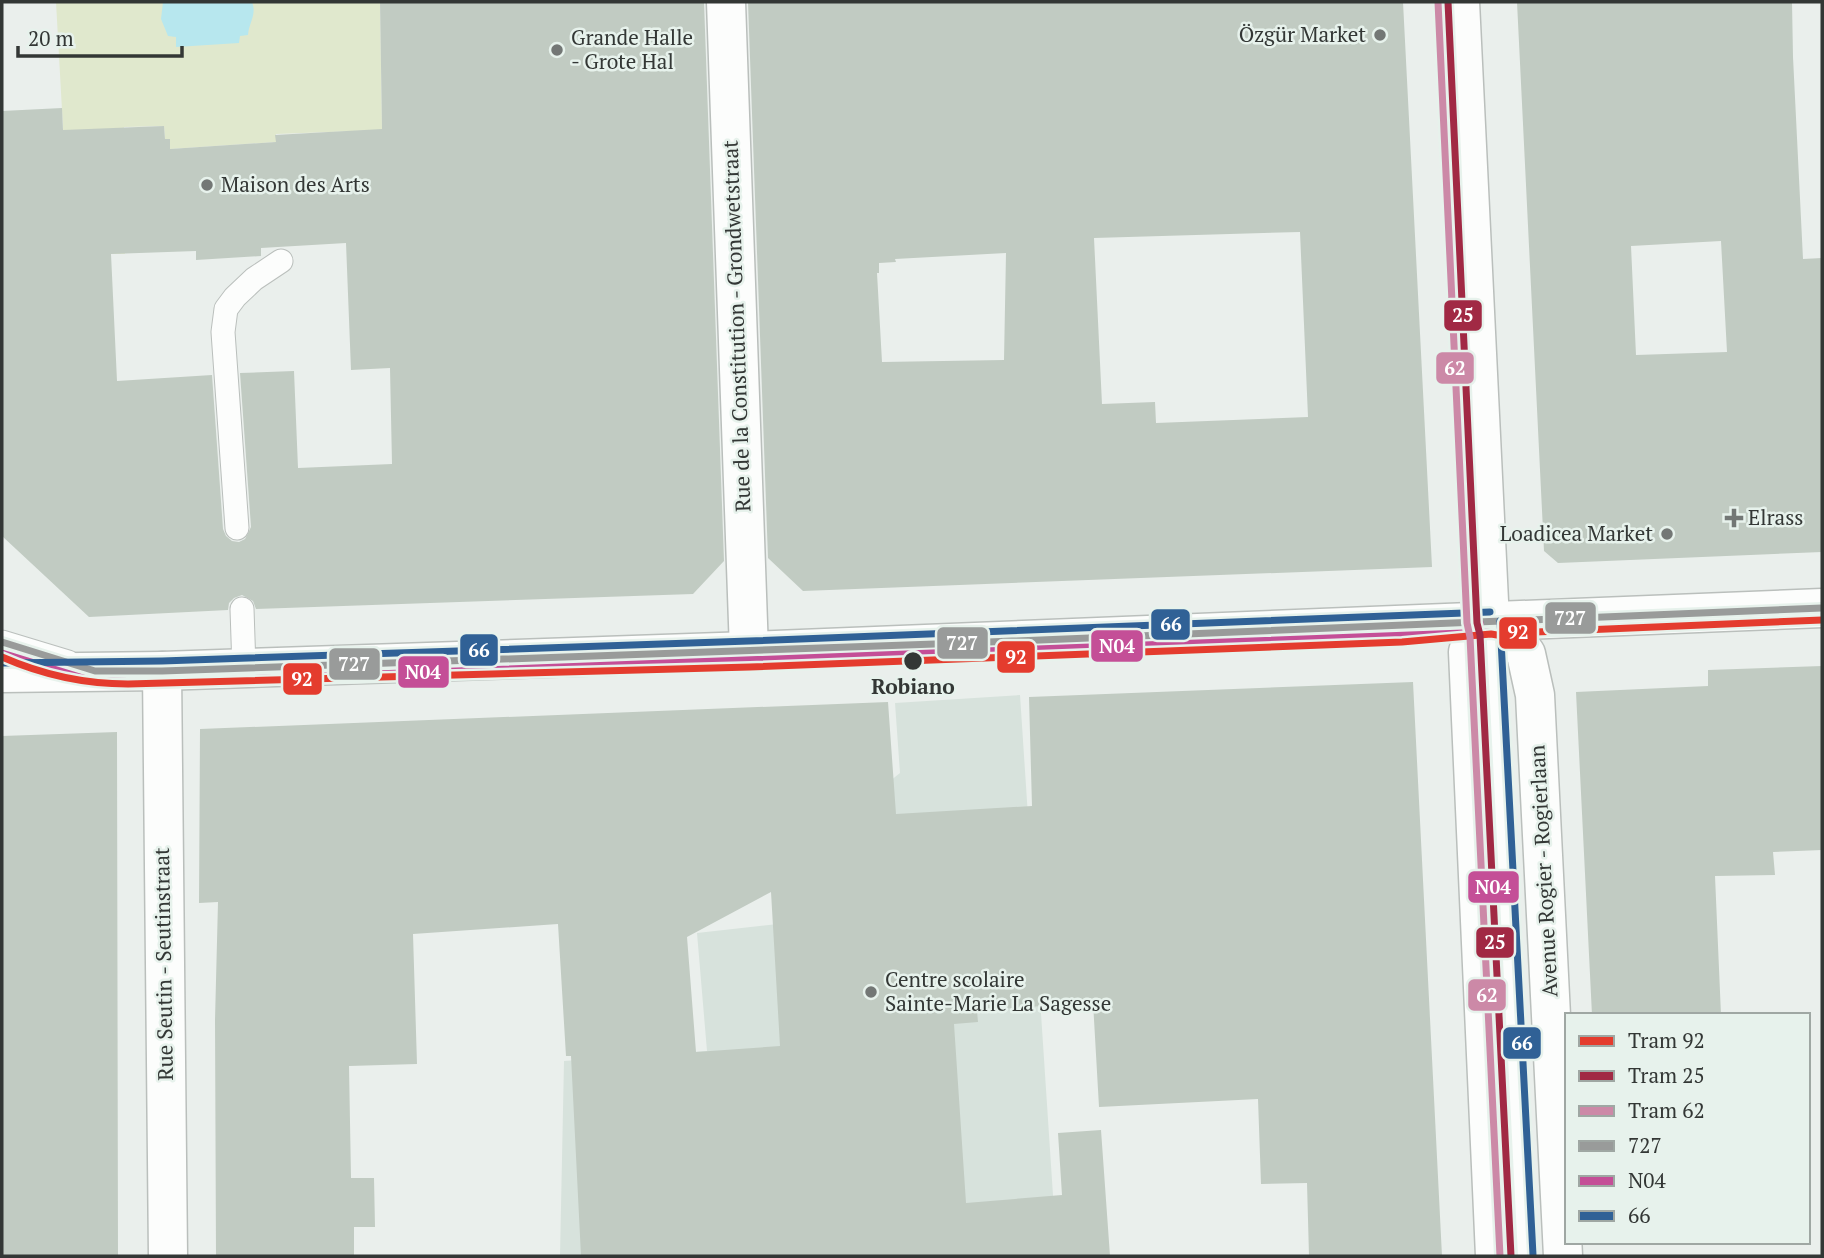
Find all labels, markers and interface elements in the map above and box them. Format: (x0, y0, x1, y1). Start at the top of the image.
scale bar (18, 14, 182, 58)
place label: Özgür Market (1239, 20, 1366, 48)
place label: Grande Halle - Grote Hal (571, 23, 693, 75)
text: 20 m (28, 24, 74, 52)
marker: Özgür Market (1372, 27, 1388, 43)
marker: Grande Halle - Grote Hal (549, 42, 565, 58)
street label: Rue de la Constitution - Grondwetstraat (716, 140, 756, 512)
place label: Maison des Arts (221, 170, 370, 198)
marker: Maison des Arts (199, 177, 215, 193)
line badge: 25 (1443, 299, 1483, 332)
text: 25 (1452, 302, 1474, 327)
line badge: 62 (1435, 351, 1475, 385)
text: 62 (1444, 355, 1466, 380)
place label: Elrass (1748, 503, 1803, 531)
marker: Elrass (1726, 510, 1742, 526)
place label: Loadicea Market (1500, 519, 1653, 547)
marker: Loadicea Market (1659, 526, 1675, 542)
line badge: 727 (1544, 601, 1597, 635)
text: 727 (1554, 605, 1586, 630)
line badge: 66 (1150, 608, 1191, 641)
text: 66 (1160, 611, 1182, 636)
line badge: 92 (1498, 616, 1538, 650)
text: 92 (1507, 619, 1529, 644)
line badge: 727 (936, 626, 989, 660)
line badge: N04 (1090, 629, 1144, 663)
text: 727 (946, 630, 978, 655)
line badge: 66 (459, 633, 499, 667)
text: N04 (1099, 633, 1135, 658)
text: 66 (468, 637, 490, 662)
line badge: 92 (996, 640, 1036, 674)
text: 92 (1005, 644, 1027, 669)
line badge: 727 (328, 647, 381, 681)
marker: Robiano (902, 650, 924, 672)
text: 727 (338, 651, 370, 676)
line badge: N04 (397, 655, 450, 689)
text: N04 (405, 659, 441, 684)
line badge: 92 (282, 662, 323, 696)
text: 92 (291, 666, 313, 691)
place label: Robiano (871, 672, 955, 700)
street label: Avenue Rogier - Rogierlaan (1522, 744, 1564, 998)
street label: Rue Seutin - Seutinstraat (147, 847, 179, 1081)
line badge: N04 (1467, 870, 1520, 904)
text: N04 (1475, 874, 1511, 899)
line badge: 25 (1475, 926, 1515, 959)
text: 25 (1484, 929, 1506, 954)
place label: Centre scolaire Sainte-Marie La Sagesse (885, 965, 1111, 1017)
line badge: 62 (1467, 978, 1507, 1012)
text: 62 (1476, 982, 1498, 1007)
marker: Centre scolaire Sainte-Marie La Sagesse (863, 984, 879, 1000)
legend (1565, 1013, 1810, 1244)
line badge: 66 (1502, 1026, 1542, 1060)
text: Tram 92 (1628, 1026, 1705, 1054)
text: 66 (1511, 1030, 1533, 1055)
text: Tram 25 (1628, 1061, 1705, 1089)
text: Tram 62 (1628, 1096, 1705, 1124)
text: 727 (1628, 1131, 1662, 1159)
text: N04 (1628, 1166, 1667, 1194)
text: 66 (1628, 1201, 1650, 1229)

